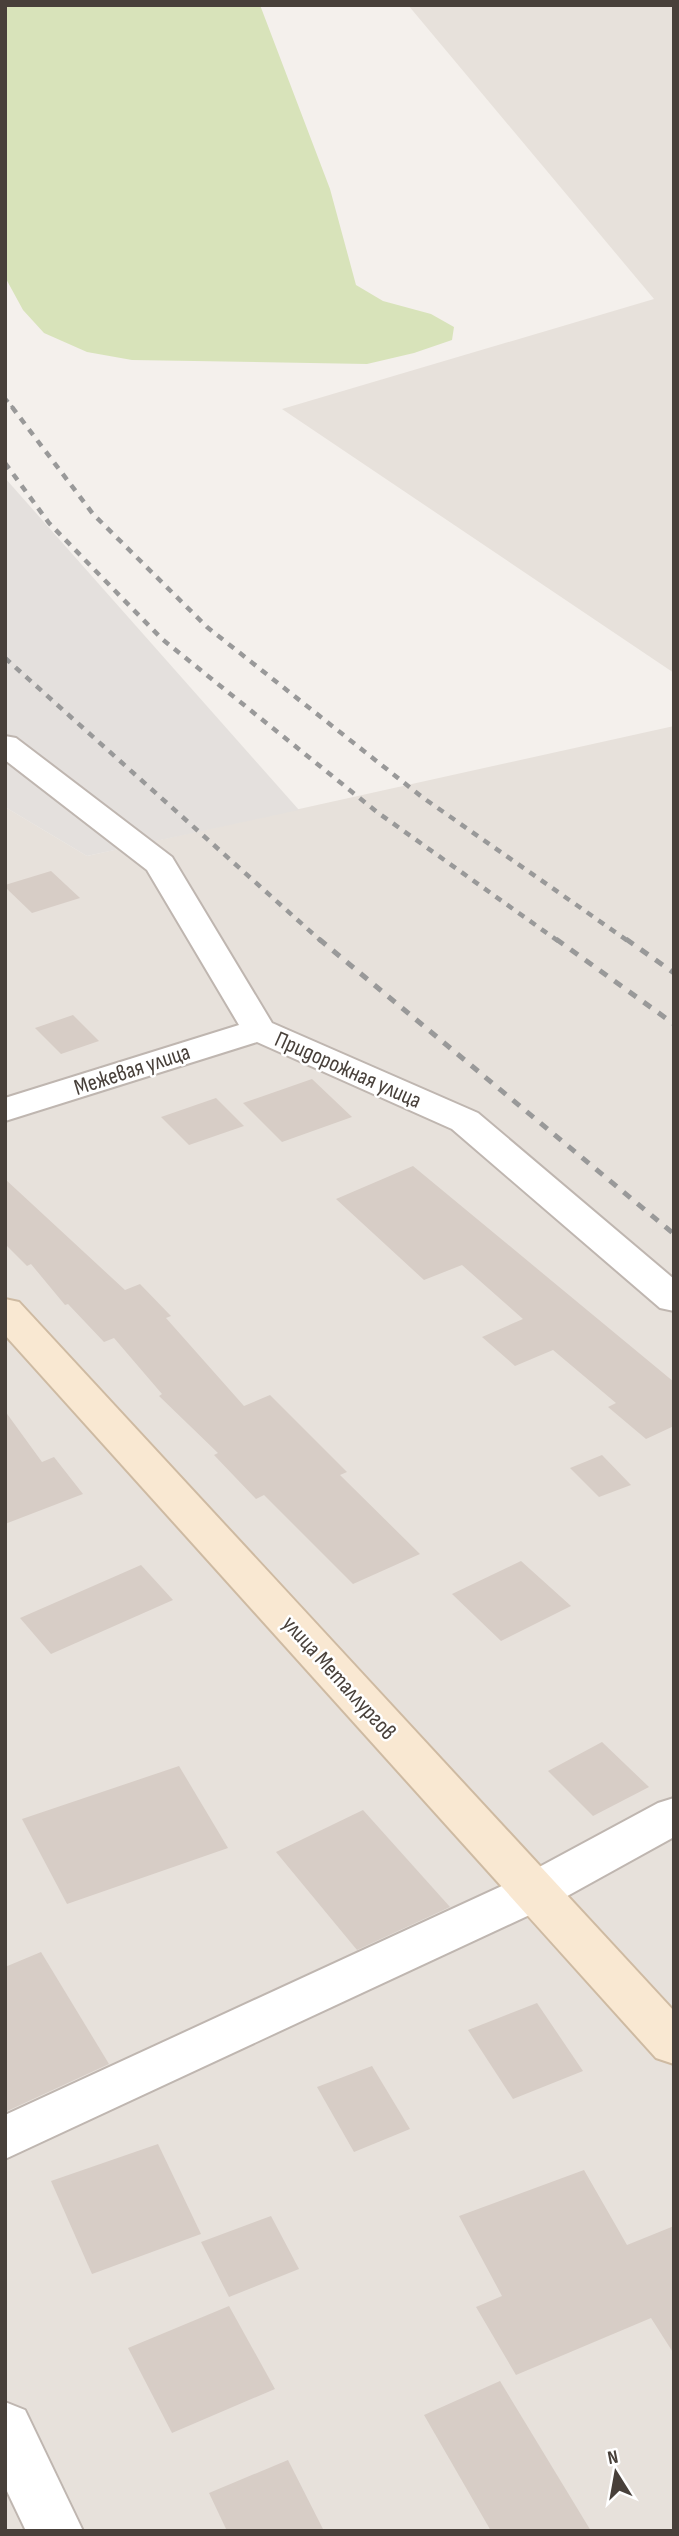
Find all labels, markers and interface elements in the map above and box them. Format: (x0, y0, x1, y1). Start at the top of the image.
street label: Придорожная улица (270, 1025, 426, 1115)
street label: Межевая улица (70, 1038, 194, 1102)
street label: улица Металлургов (276, 1610, 402, 1746)
north arrow (581, 2438, 651, 2508)
text: N (606, 2446, 620, 2470)

